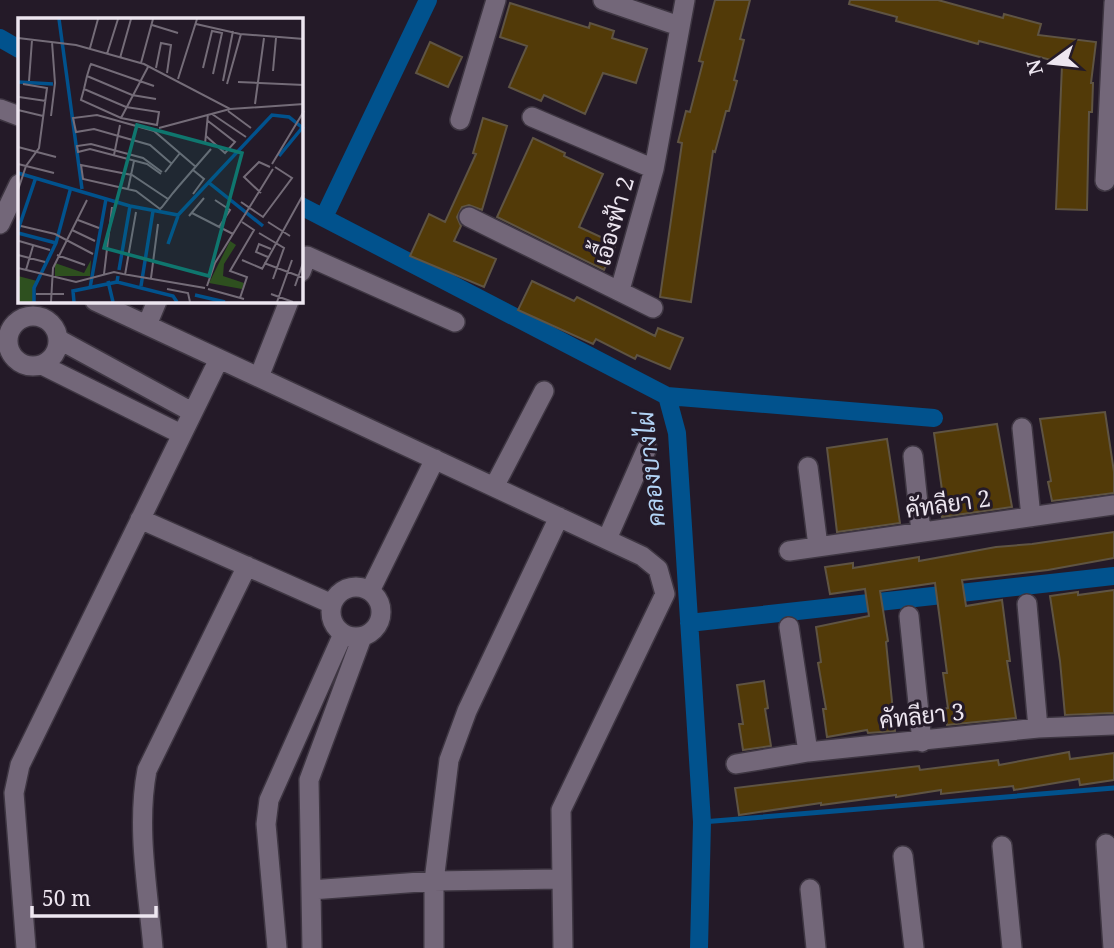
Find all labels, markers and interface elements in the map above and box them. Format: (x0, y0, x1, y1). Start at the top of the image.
inset map (18, 18, 303, 303)
north arrow (1016, 28, 1086, 98)
text: N (1020, 57, 1049, 78)
street label: เอื้องฟ้า 2 (580, 171, 641, 269)
water label: คลองบางไผ่ (627, 409, 672, 528)
street label: คัทลียา 2 (903, 481, 992, 525)
street label: คัทลียา 3 (878, 695, 966, 735)
scale bar (32, 874, 156, 918)
text: 50 m (42, 884, 91, 912)

